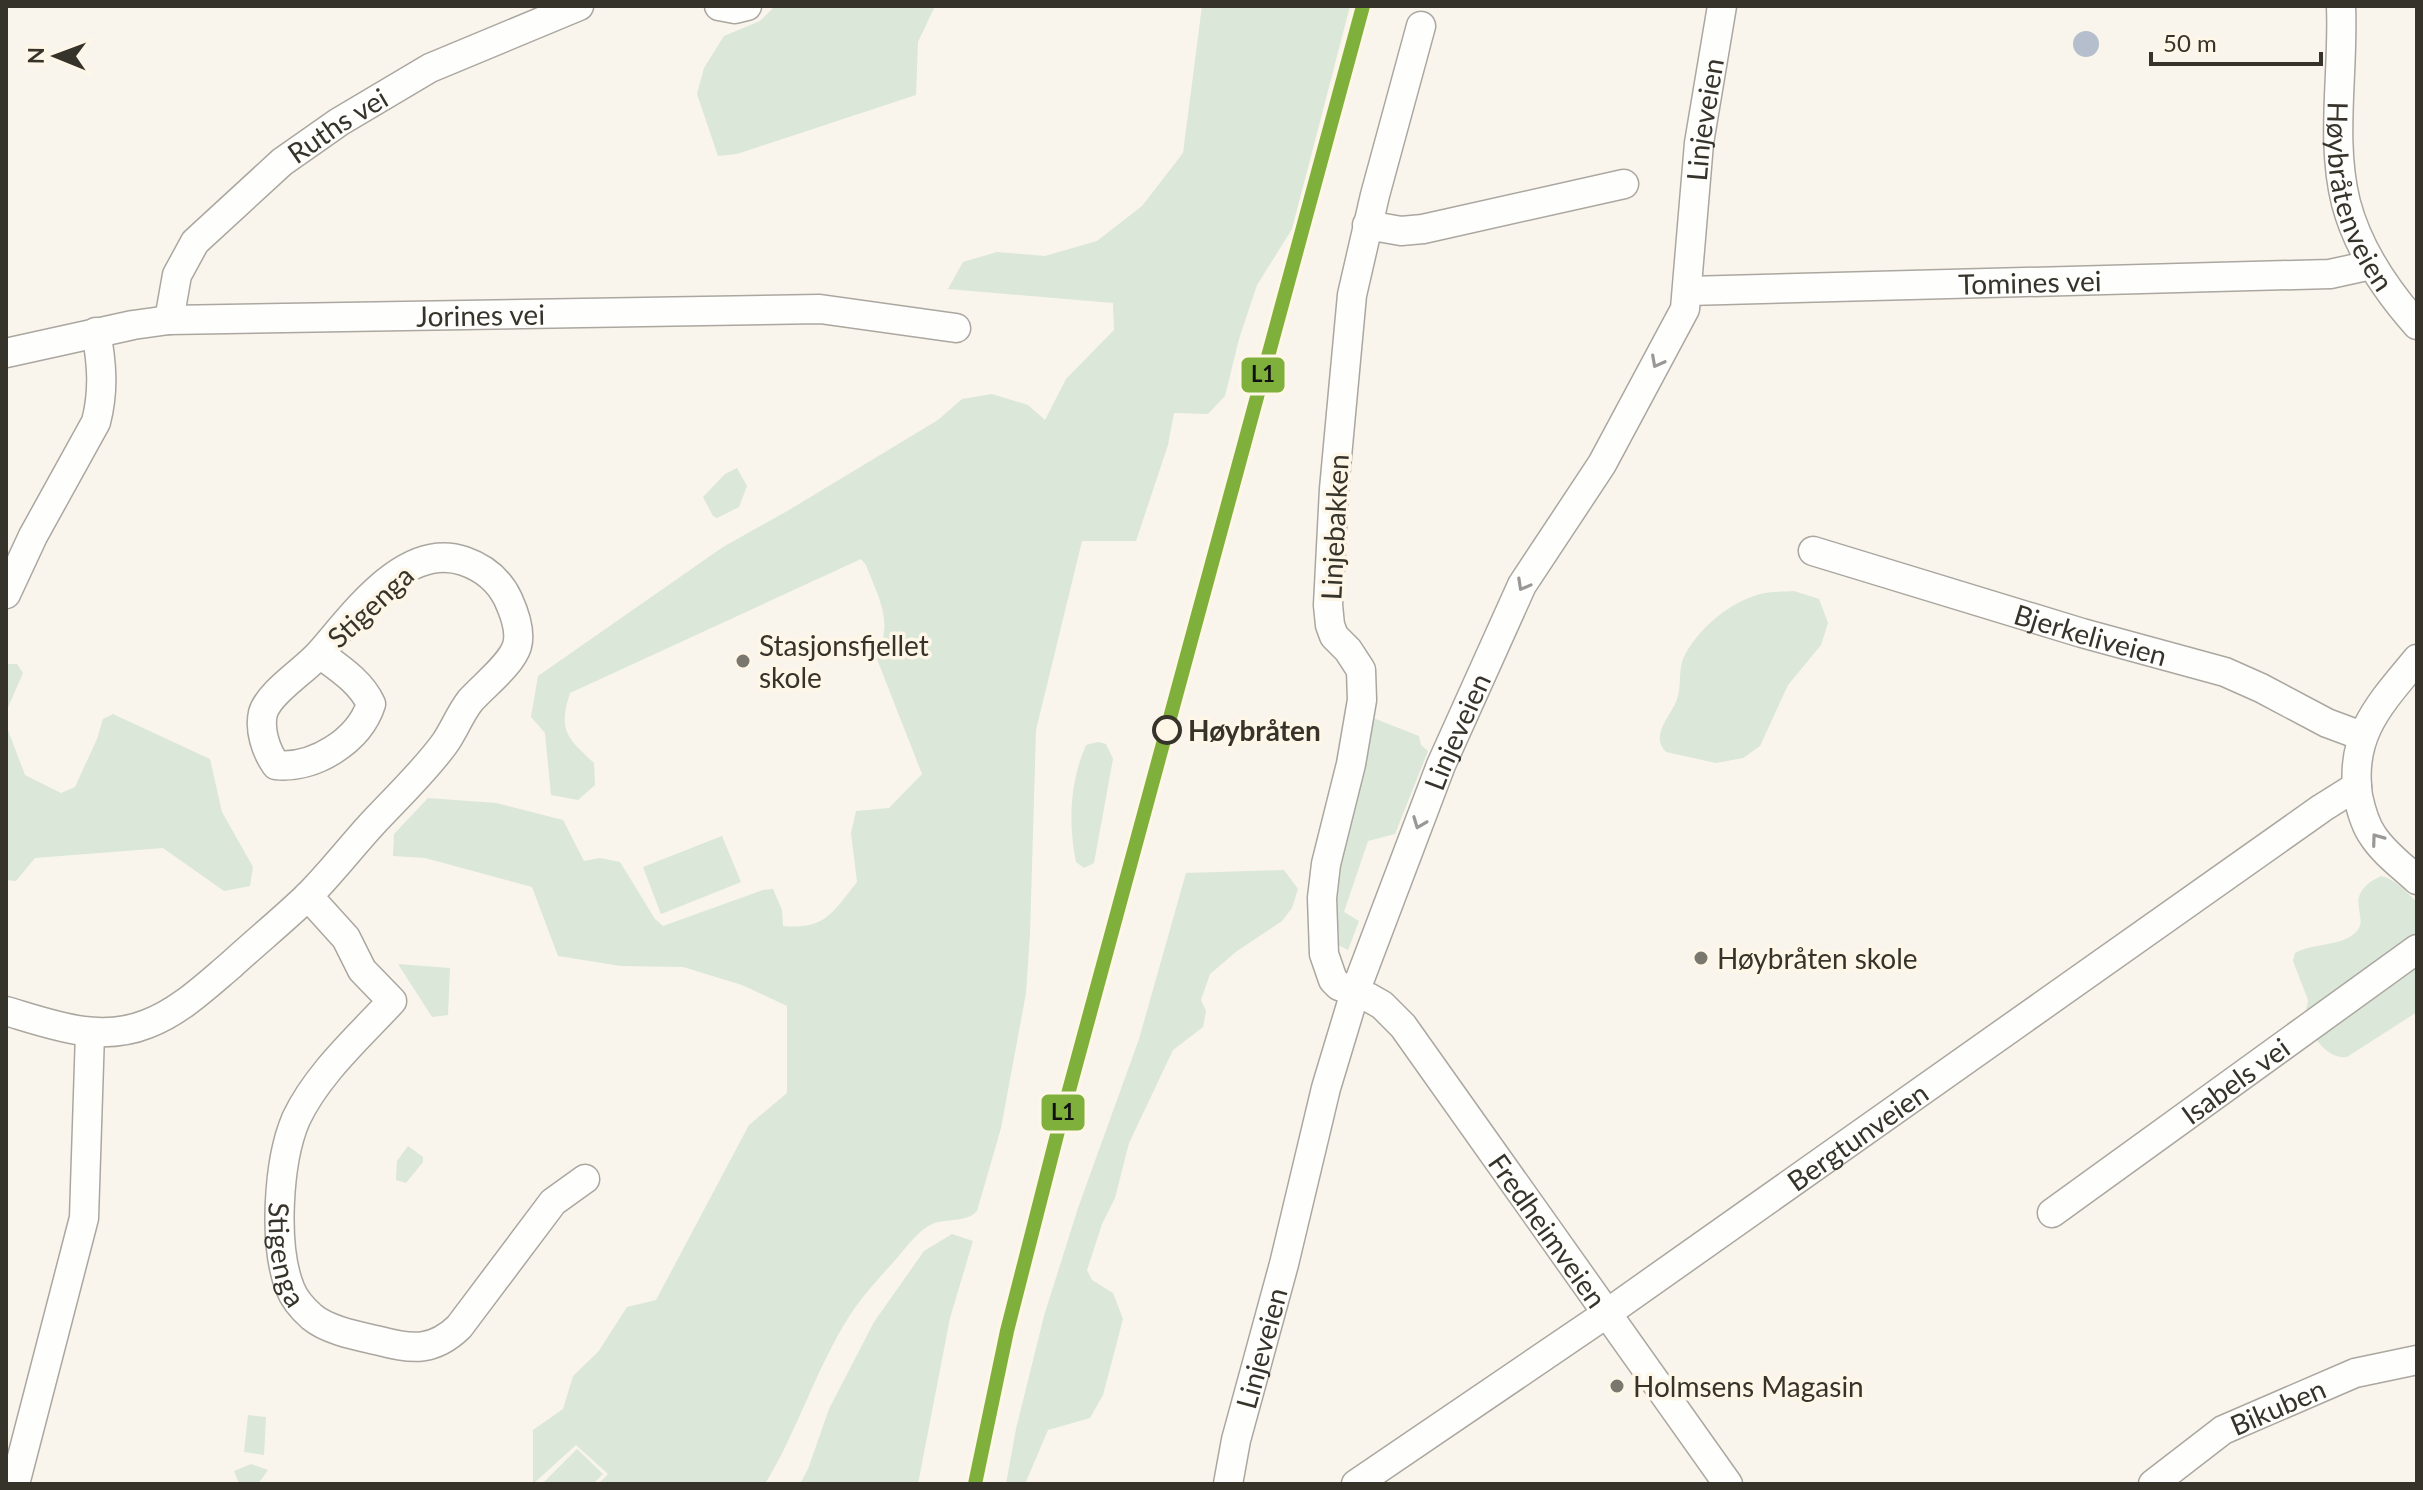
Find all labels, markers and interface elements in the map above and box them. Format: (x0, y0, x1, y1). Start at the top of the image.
north arrow (16, 16, 96, 96)
scale bar (2151, 16, 2321, 66)
text: 50 m (2163, 28, 2217, 57)
text: N (22, 47, 49, 64)
street label: Linjeveien (1679, 55, 1730, 182)
street label: Ruths vei (281, 80, 393, 170)
street label: Høybråtenveien (2321, 101, 2401, 297)
street label: Tomines vei (1958, 263, 2102, 301)
street label: Jorines vei (416, 297, 545, 333)
one-way arrow (1651, 354, 1666, 368)
line badge: L1 (1240, 356, 1286, 394)
text: L1 (1251, 360, 1275, 387)
street label: Linjebakken (1313, 453, 1355, 601)
street label: Stigenga (320, 558, 420, 654)
one-way arrow (1518, 577, 1533, 591)
street label: Bjerkeliveien (2010, 596, 2171, 672)
place label: Stasjonsfjellet skole (759, 628, 929, 694)
marker: Stasjonsfjellet skole (734, 652, 752, 670)
street label: Linjeveien (1416, 668, 1497, 795)
place label: Høybråten (1188, 713, 1321, 747)
marker: Høybråten (1153, 716, 1181, 744)
one-way arrow (1412, 815, 1429, 829)
one-way arrow (2372, 833, 2387, 848)
place label: Høybråten skole (1717, 941, 1918, 975)
marker: Høybråten skole (1692, 949, 1710, 967)
street label: Isabels vei (2175, 1030, 2296, 1131)
street label: Bergtunveien (1780, 1075, 1934, 1198)
line badge: L1 (1040, 1093, 1086, 1132)
text: L1 (1051, 1098, 1075, 1125)
street label: Fredheimveien (1482, 1147, 1614, 1314)
street label: Stigenga (262, 1202, 313, 1313)
street label: Linjeveien (1228, 1284, 1294, 1412)
place label: Holmsens Magasin (1633, 1369, 1864, 1403)
street label: Bikuben (2225, 1371, 2331, 1442)
marker: Holmsens Magasin (1608, 1377, 1626, 1395)

